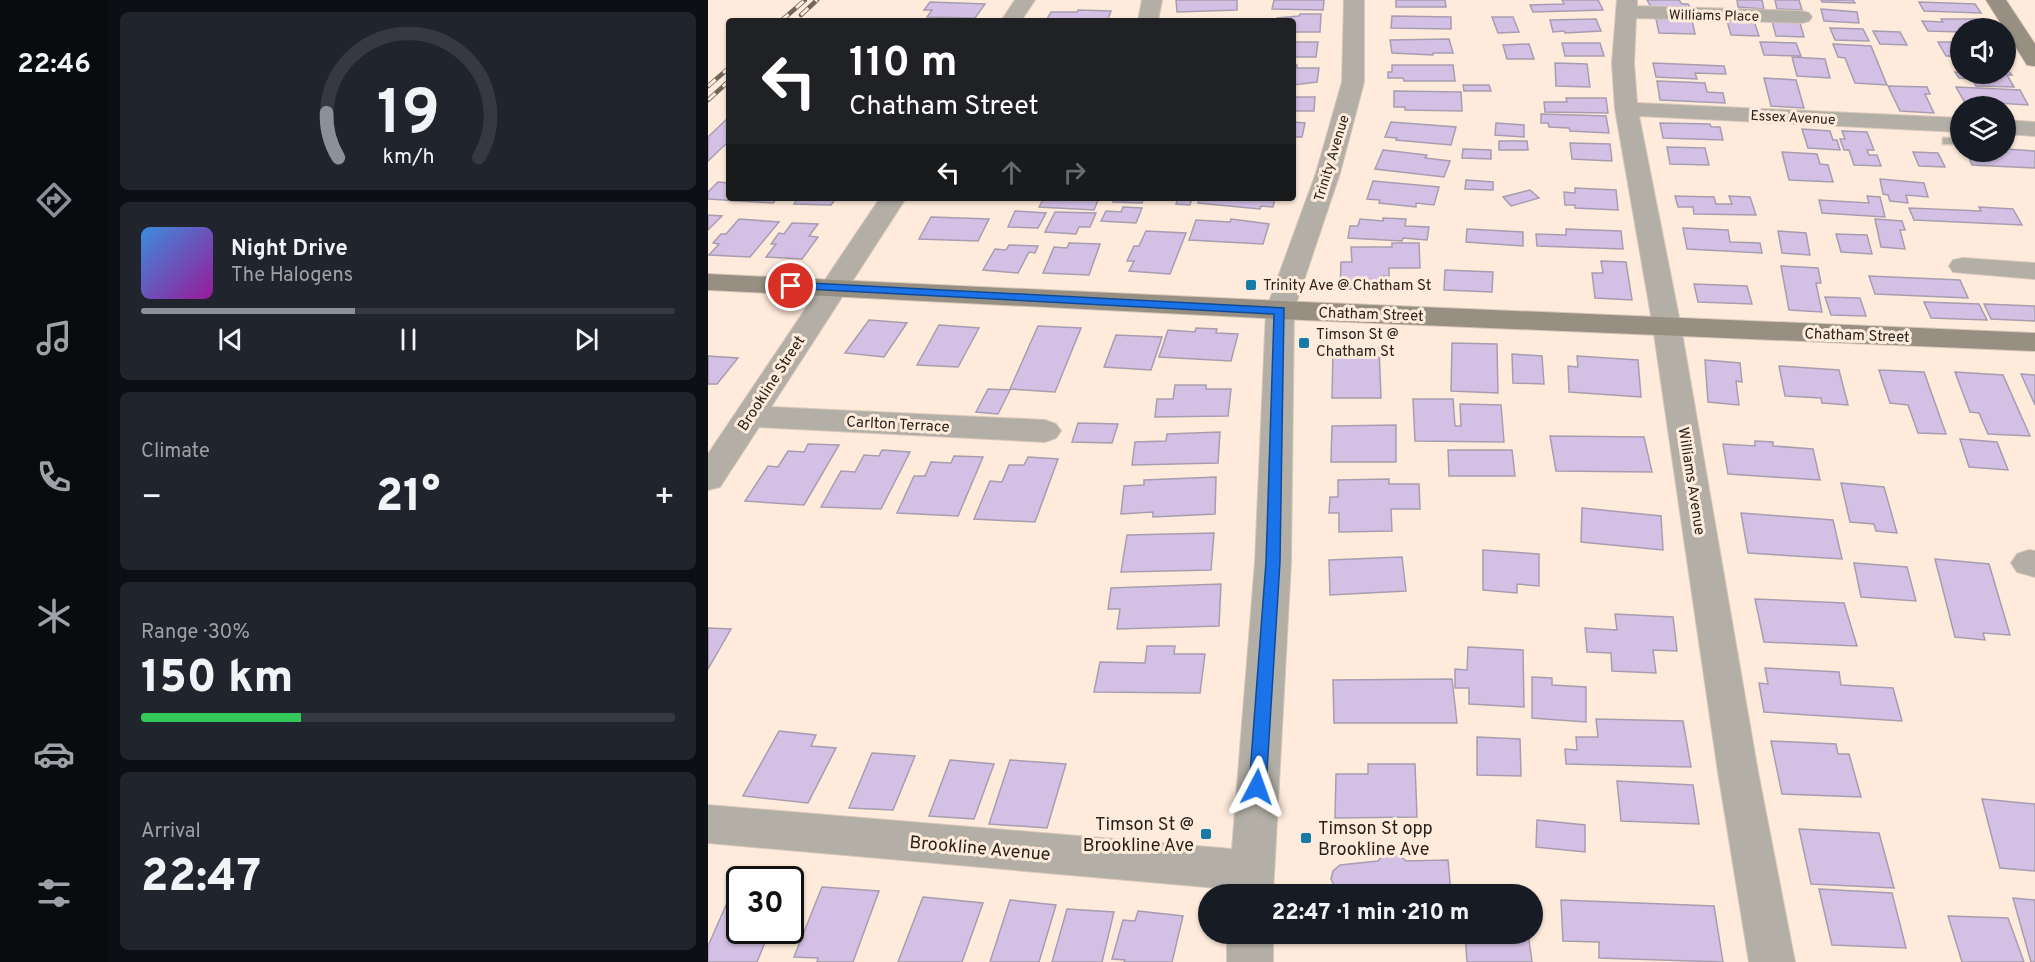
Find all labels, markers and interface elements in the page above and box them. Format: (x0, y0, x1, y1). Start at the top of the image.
street label: Williams Place (1669, 7, 1759, 26)
map controls (1950, 18, 2016, 162)
button: sound (1950, 18, 2016, 84)
text: 110 m (849, 38, 958, 91)
icon: left (750, 42, 828, 120)
text: 22:46 (17, 48, 91, 82)
text: 19 (376, 77, 440, 156)
text: Chatham Street (849, 90, 1039, 124)
button: layers (1950, 96, 2016, 162)
street label: Essex Avenue (1750, 108, 1836, 129)
street label: Trinity Avenue (1311, 113, 1354, 204)
text: km/h (382, 144, 434, 171)
icon: left (932, 156, 965, 189)
icon: ahead (995, 156, 1028, 189)
icon: right (1058, 156, 1091, 189)
icon: directions (33, 179, 75, 221)
text: Night Drive (231, 236, 348, 263)
pin (765, 260, 816, 311)
text: The Halogens (231, 263, 353, 289)
icon: arrive (774, 269, 807, 302)
place label: Trinity Ave @ Chatham St (1263, 277, 1431, 296)
marker: Trinity Ave @ Chatham St (1244, 278, 1258, 292)
street label: Chatham Street (1318, 304, 1424, 327)
icon: music (33, 317, 75, 359)
icon: previous (214, 323, 247, 356)
icon: pause (392, 323, 425, 356)
icon: next (570, 323, 603, 356)
street label: Chatham Street (1804, 325, 1910, 348)
place label: Timson St @ Chatham St (1316, 326, 1399, 362)
street label: Brookline Street (734, 333, 810, 435)
marker: Timson St @ Chatham St (1297, 336, 1311, 350)
street label: Carlton Terrace (846, 413, 950, 438)
street label: Williams Avenue (1673, 426, 1708, 537)
text: Climate (141, 439, 210, 465)
icon: phone (33, 456, 75, 498)
text: 21° (376, 470, 440, 527)
text: − (141, 478, 162, 520)
text: + (654, 478, 675, 520)
icon: climate (33, 595, 75, 637)
text: Range · 30% (141, 620, 250, 646)
text: 150 km (141, 651, 293, 708)
icon: car (33, 733, 75, 775)
position arrow (1225, 755, 1289, 819)
place label: Timson St @ Brookline Ave (1083, 814, 1194, 858)
place label: Timson St opp Brookline Ave (1318, 818, 1433, 862)
text: Arrival (141, 819, 201, 845)
marker: Timson St @ Brookline Ave (1199, 827, 1213, 841)
marker: Timson St opp Brookline Ave (1299, 831, 1313, 845)
street label: Brookline Avenue (908, 832, 1051, 867)
text: 22:47 (141, 850, 261, 907)
speed limit sign: 30 (726, 866, 804, 944)
icon: filters (33, 872, 75, 914)
text: 22:47 · 1 min · 210 m (1272, 900, 1469, 927)

